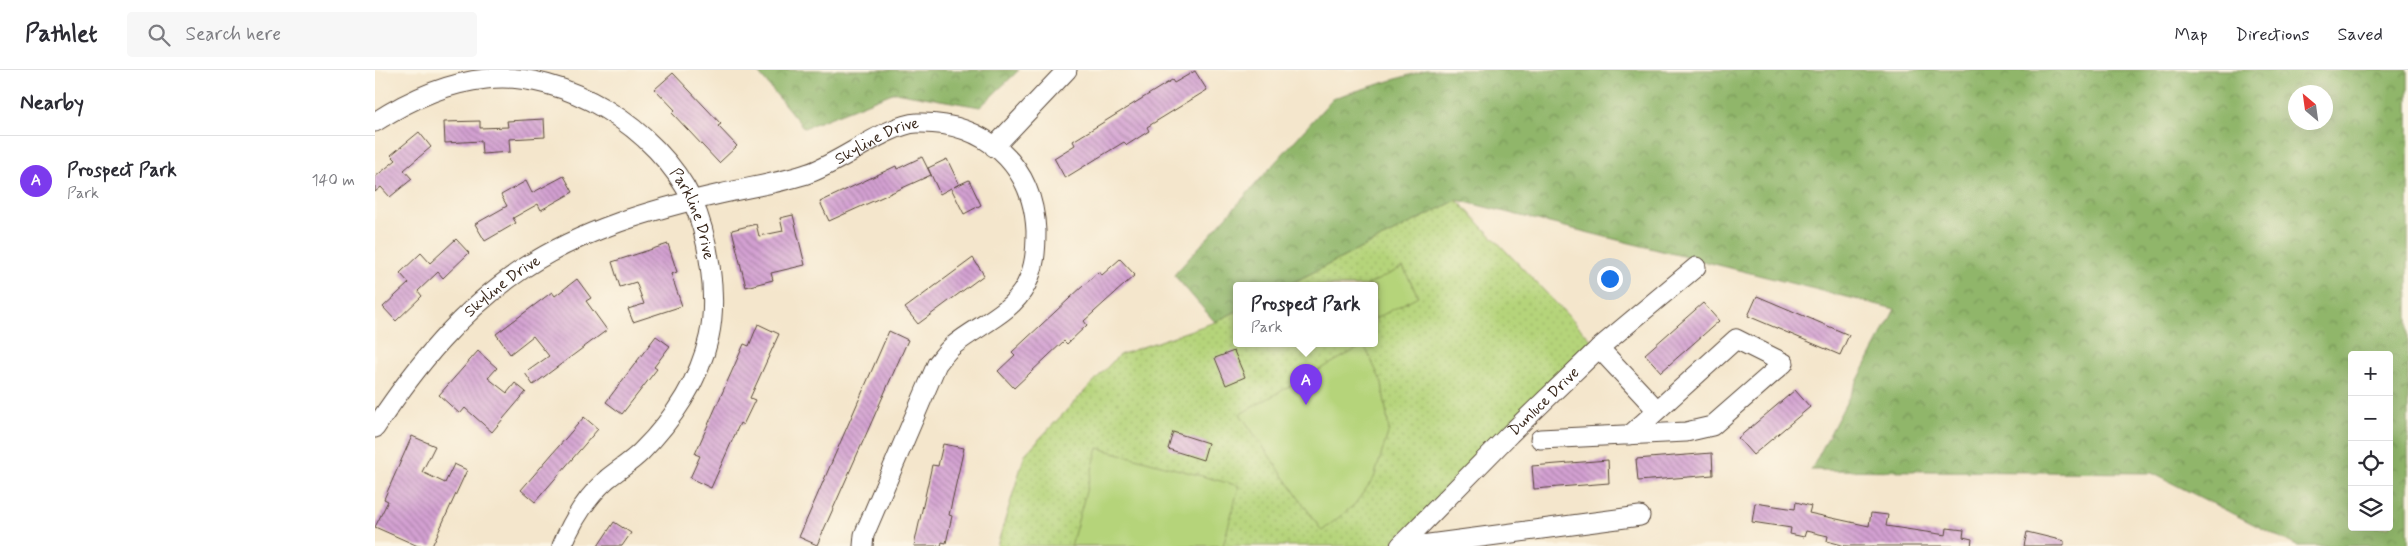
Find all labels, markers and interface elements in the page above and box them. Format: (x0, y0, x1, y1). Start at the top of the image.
search box (127, 12, 477, 57)
text: Pathlet (25, 19, 97, 50)
icon: search (145, 21, 173, 49)
text: Search here (185, 22, 281, 47)
text: Map (2175, 23, 2208, 47)
text: Directions (2236, 23, 2310, 47)
text: Saved (2338, 23, 2383, 47)
north arrow (2288, 85, 2333, 130)
text: Nearby (20, 89, 84, 117)
street label: Skyline Drive (831, 112, 920, 170)
text: Prospect Park (67, 158, 177, 183)
street label: Parkline Drive (665, 164, 720, 262)
text: A (31, 170, 41, 191)
text: 140 m (311, 170, 355, 191)
text: Park (67, 183, 99, 204)
street label: Skyline Drive (459, 250, 545, 322)
your location (1597, 266, 1623, 292)
popup (1233, 282, 1378, 347)
text: Prospect Park (1251, 292, 1360, 317)
text: Park (1251, 317, 1283, 338)
map controls (2348, 351, 2393, 531)
button: + (2348, 351, 2393, 396)
street label: Dunluce Drive (1504, 362, 1584, 440)
pin: A (1290, 364, 1322, 405)
button: − (2348, 396, 2393, 441)
button: locate (2348, 441, 2393, 486)
button: layers (2348, 486, 2393, 531)

